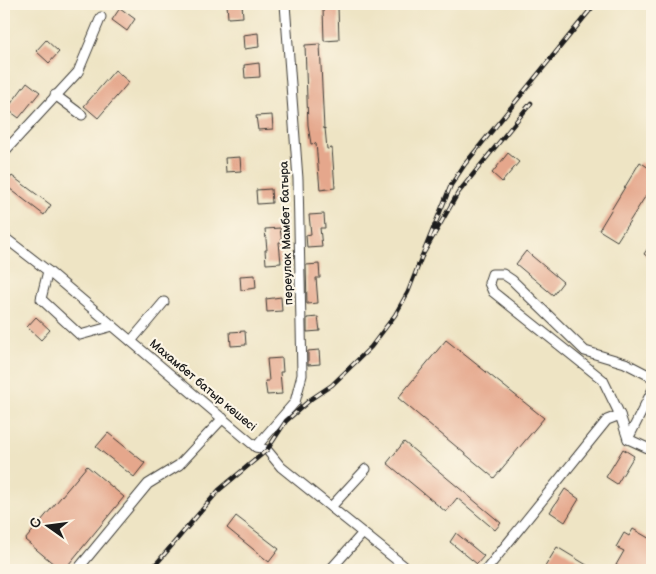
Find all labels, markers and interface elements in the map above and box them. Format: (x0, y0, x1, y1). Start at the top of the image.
street label: переулок Мамбет батыра (276, 161, 297, 305)
street label: Махамбет батыр көшесі (146, 336, 259, 435)
north arrow (22, 502, 72, 552)
text: С (26, 516, 45, 530)

